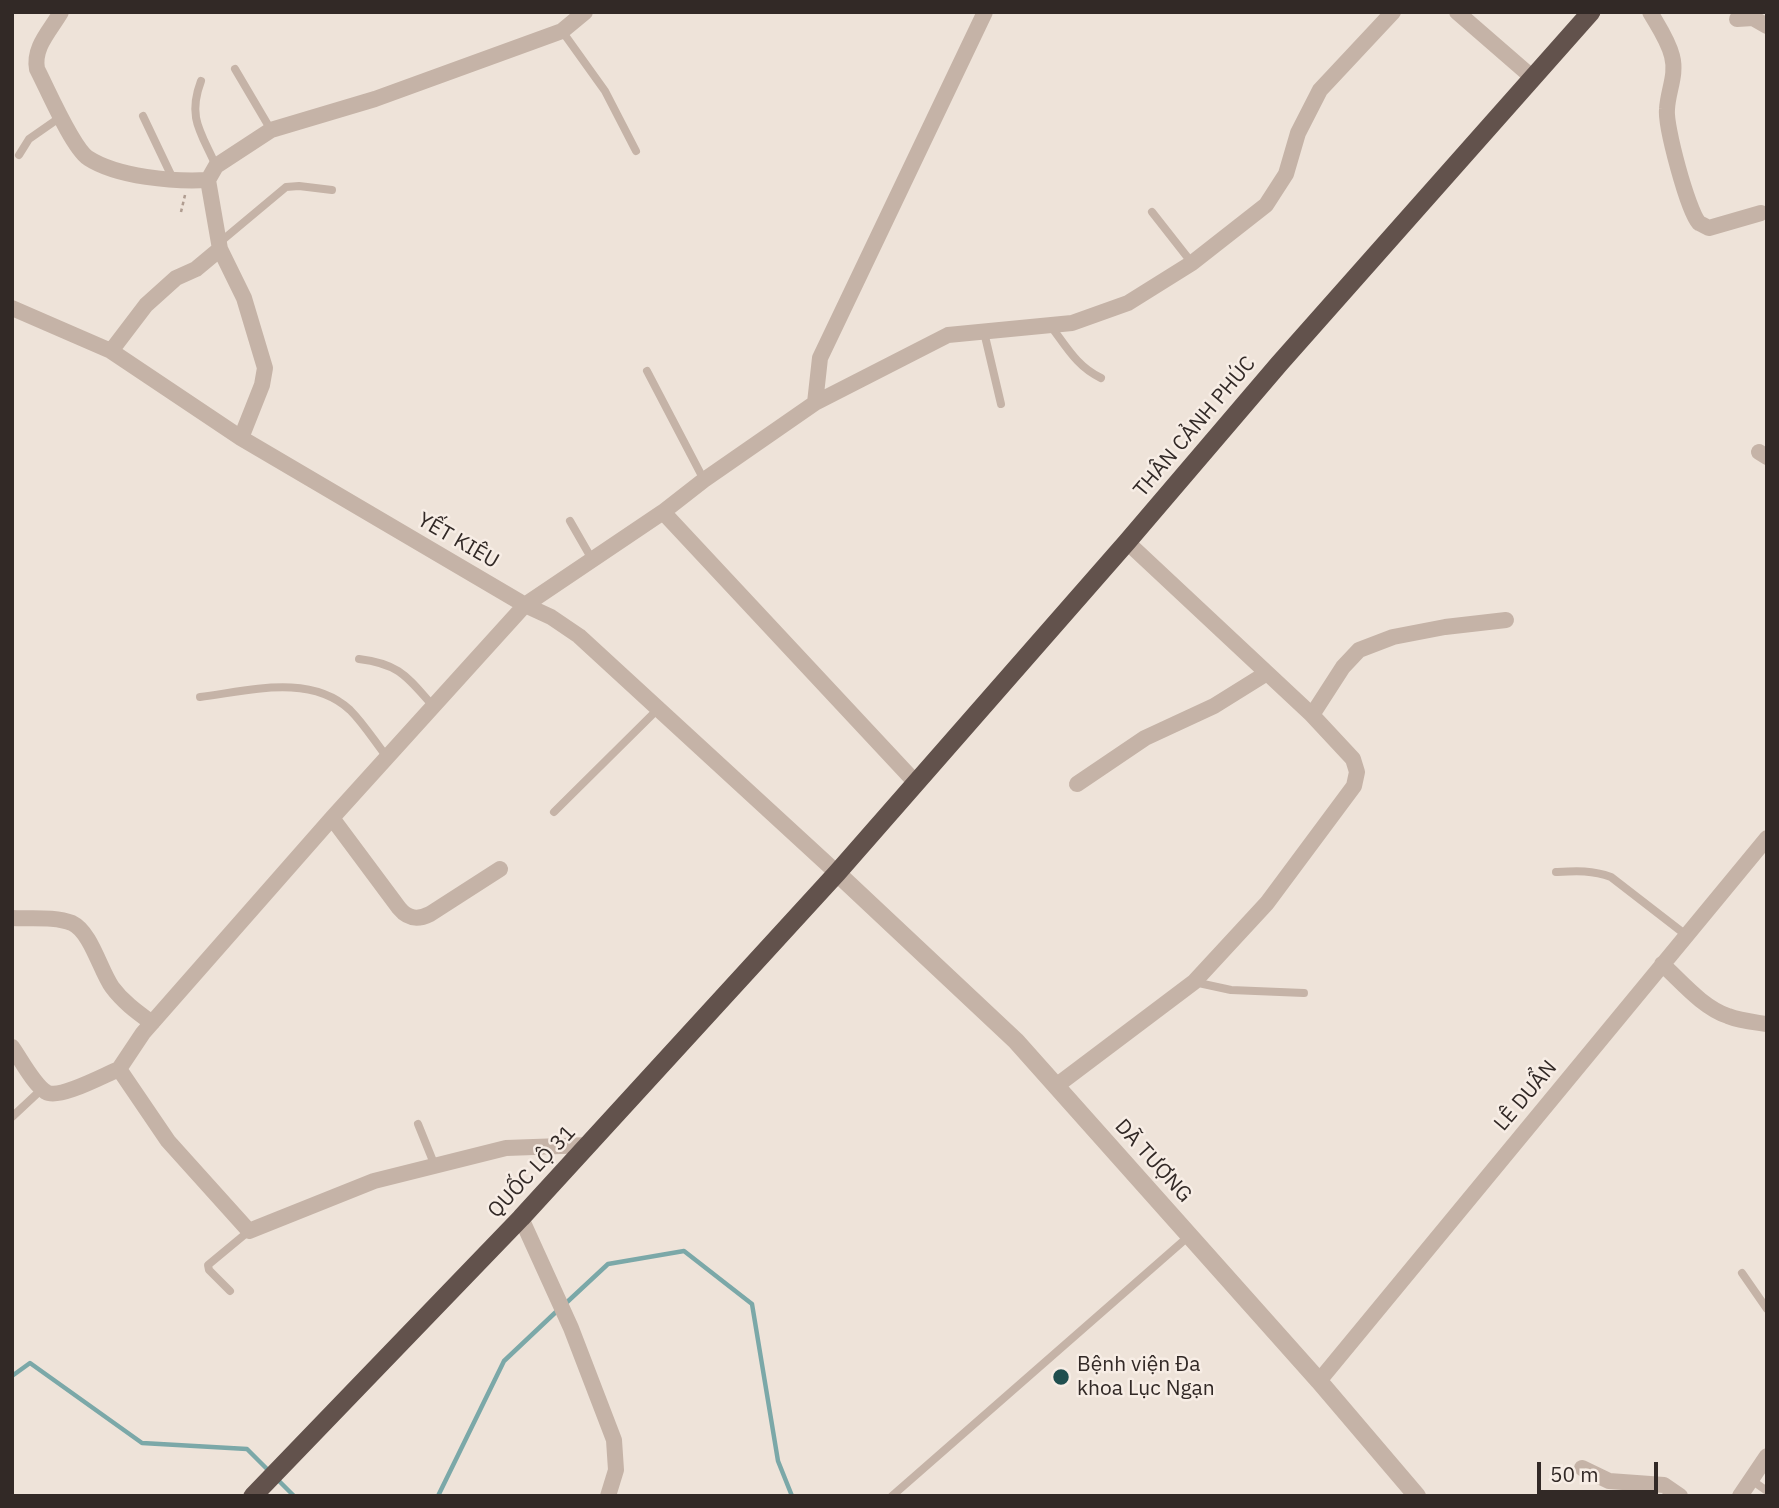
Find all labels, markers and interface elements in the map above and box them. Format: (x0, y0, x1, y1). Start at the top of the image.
street label: THÂN CẢNH PHÚC (1129, 351, 1261, 503)
street label: YẾT KIÊU (413, 508, 503, 574)
street label: LÊ DUẨN (1489, 1056, 1563, 1136)
street label: DÃ TƯỢNG (1109, 1114, 1197, 1208)
street label: QUỐC LỘ 31 (483, 1121, 581, 1223)
place label: Bệnh viện Đa khoa Lục Ngạn (1077, 1352, 1215, 1402)
marker: Bệnh viện Đa khoa Lục Ngạn (1051, 1367, 1071, 1387)
scale bar (1541, 1448, 1662, 1492)
text: 50 m (1550, 1460, 1599, 1488)

